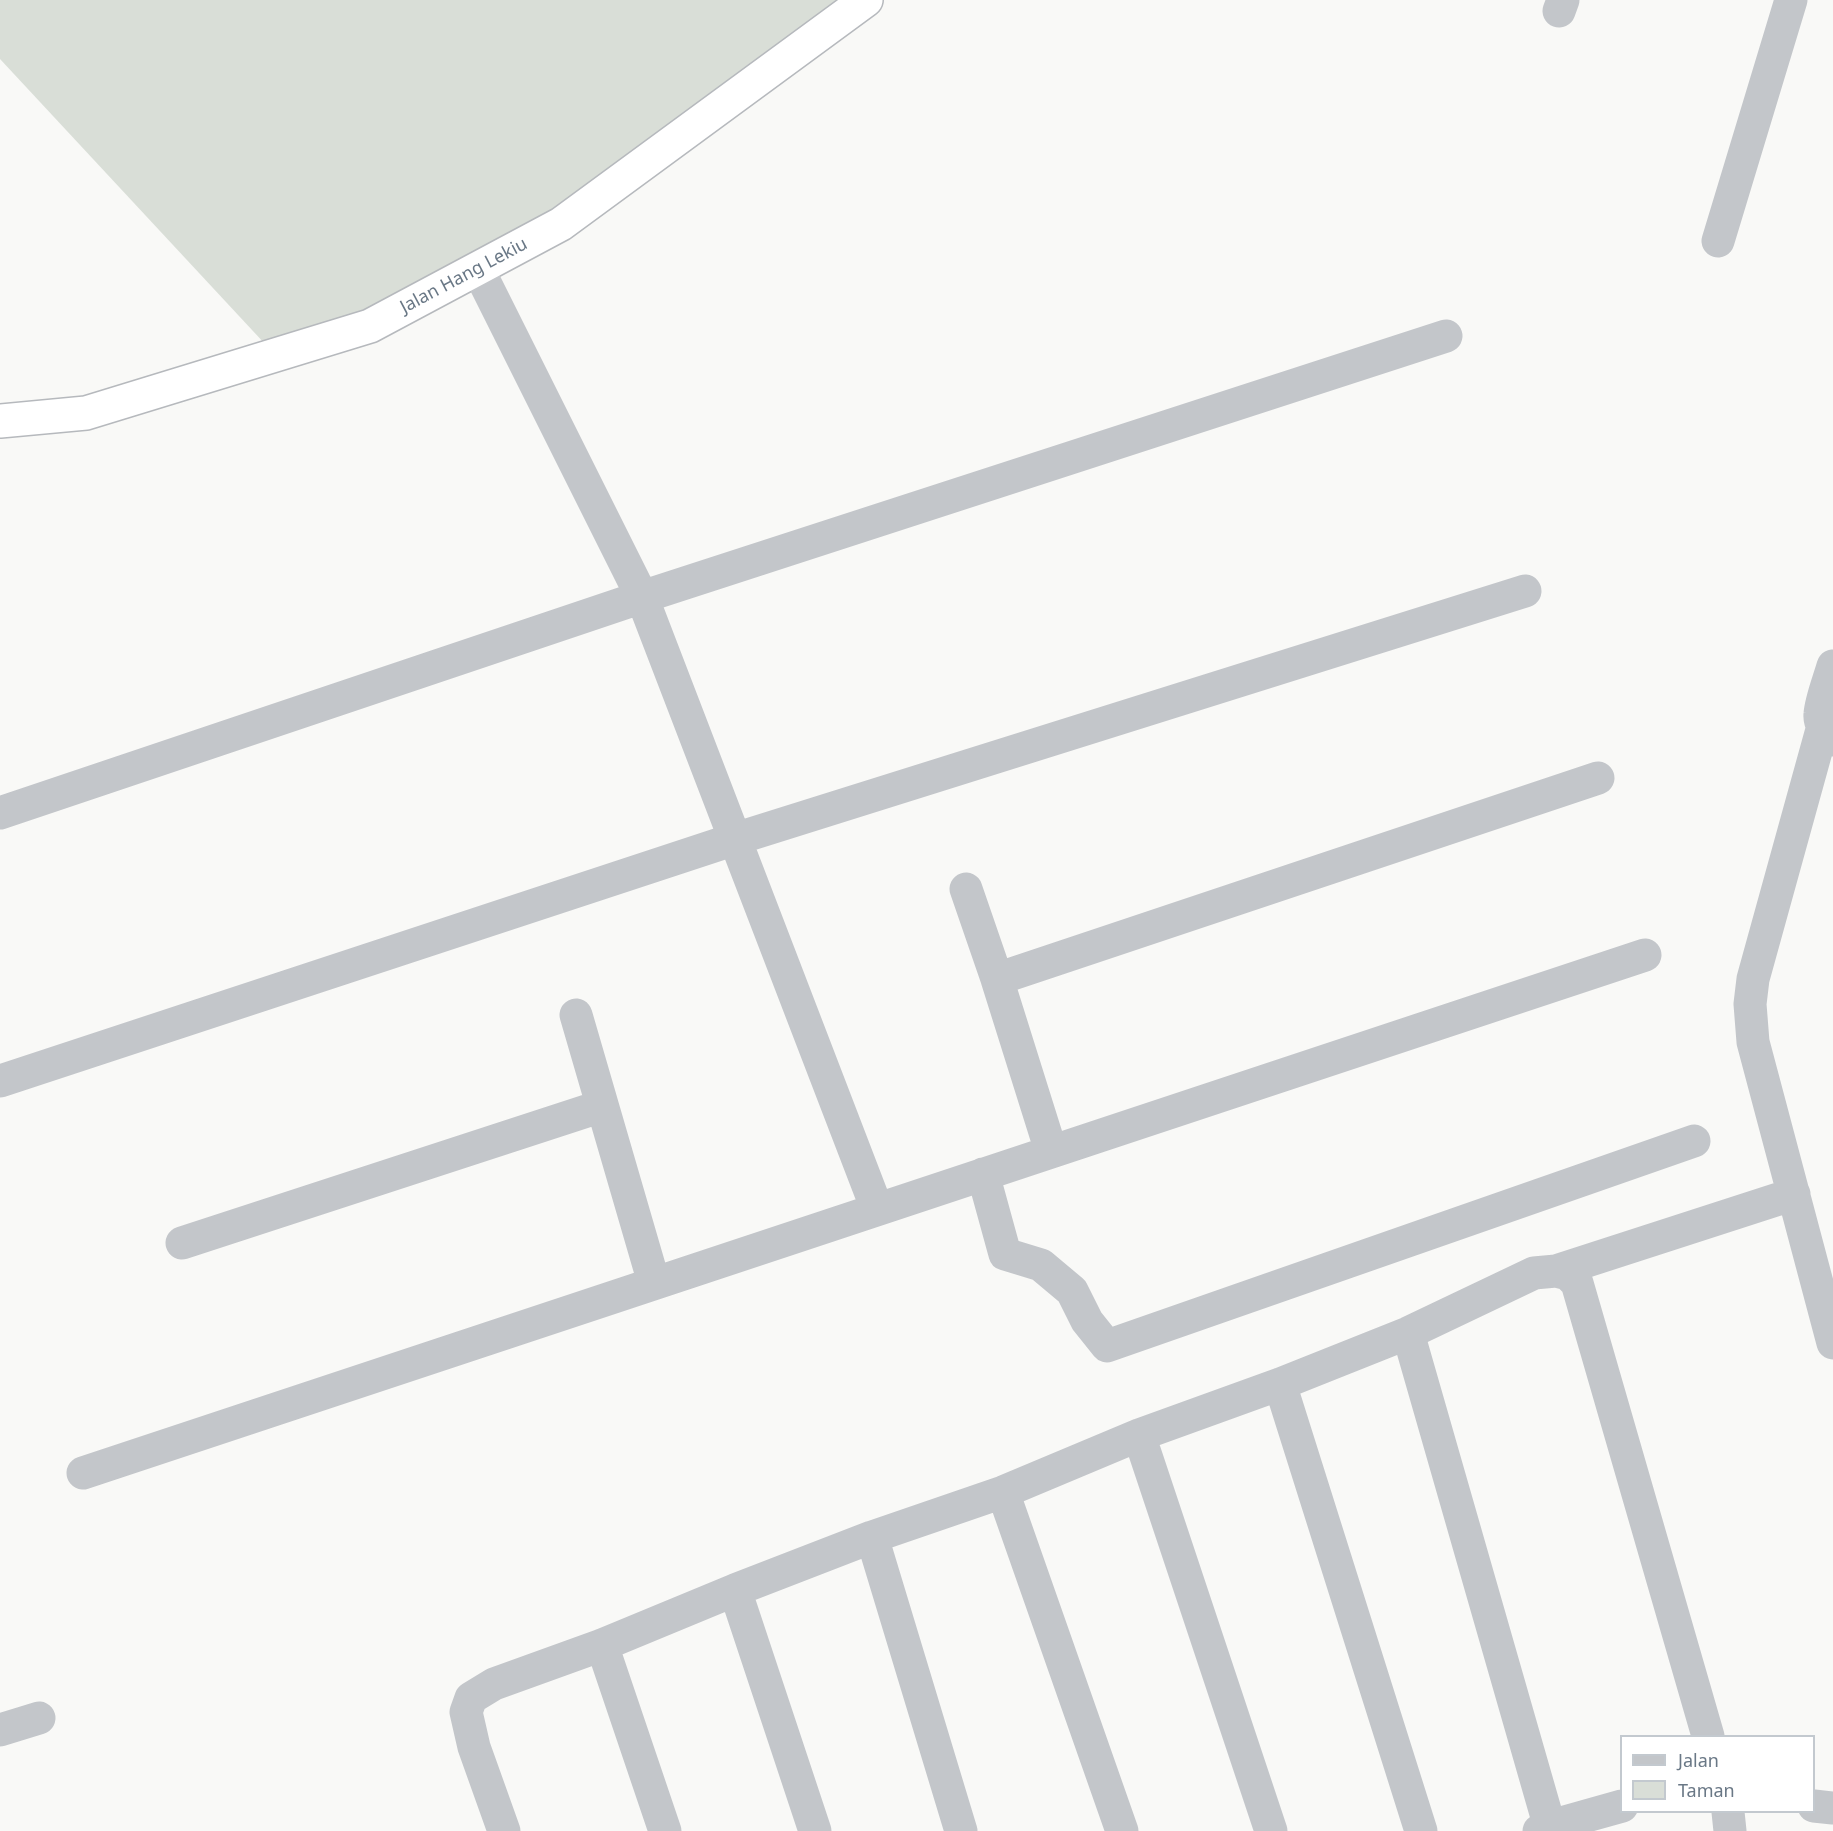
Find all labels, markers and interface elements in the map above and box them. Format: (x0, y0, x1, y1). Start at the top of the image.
street label: Jalan Hang Lekiu (397, 233, 531, 319)
legend (1620, 1735, 1815, 1813)
text: Jalan (1678, 1748, 1719, 1772)
text: Taman (1678, 1778, 1735, 1802)

